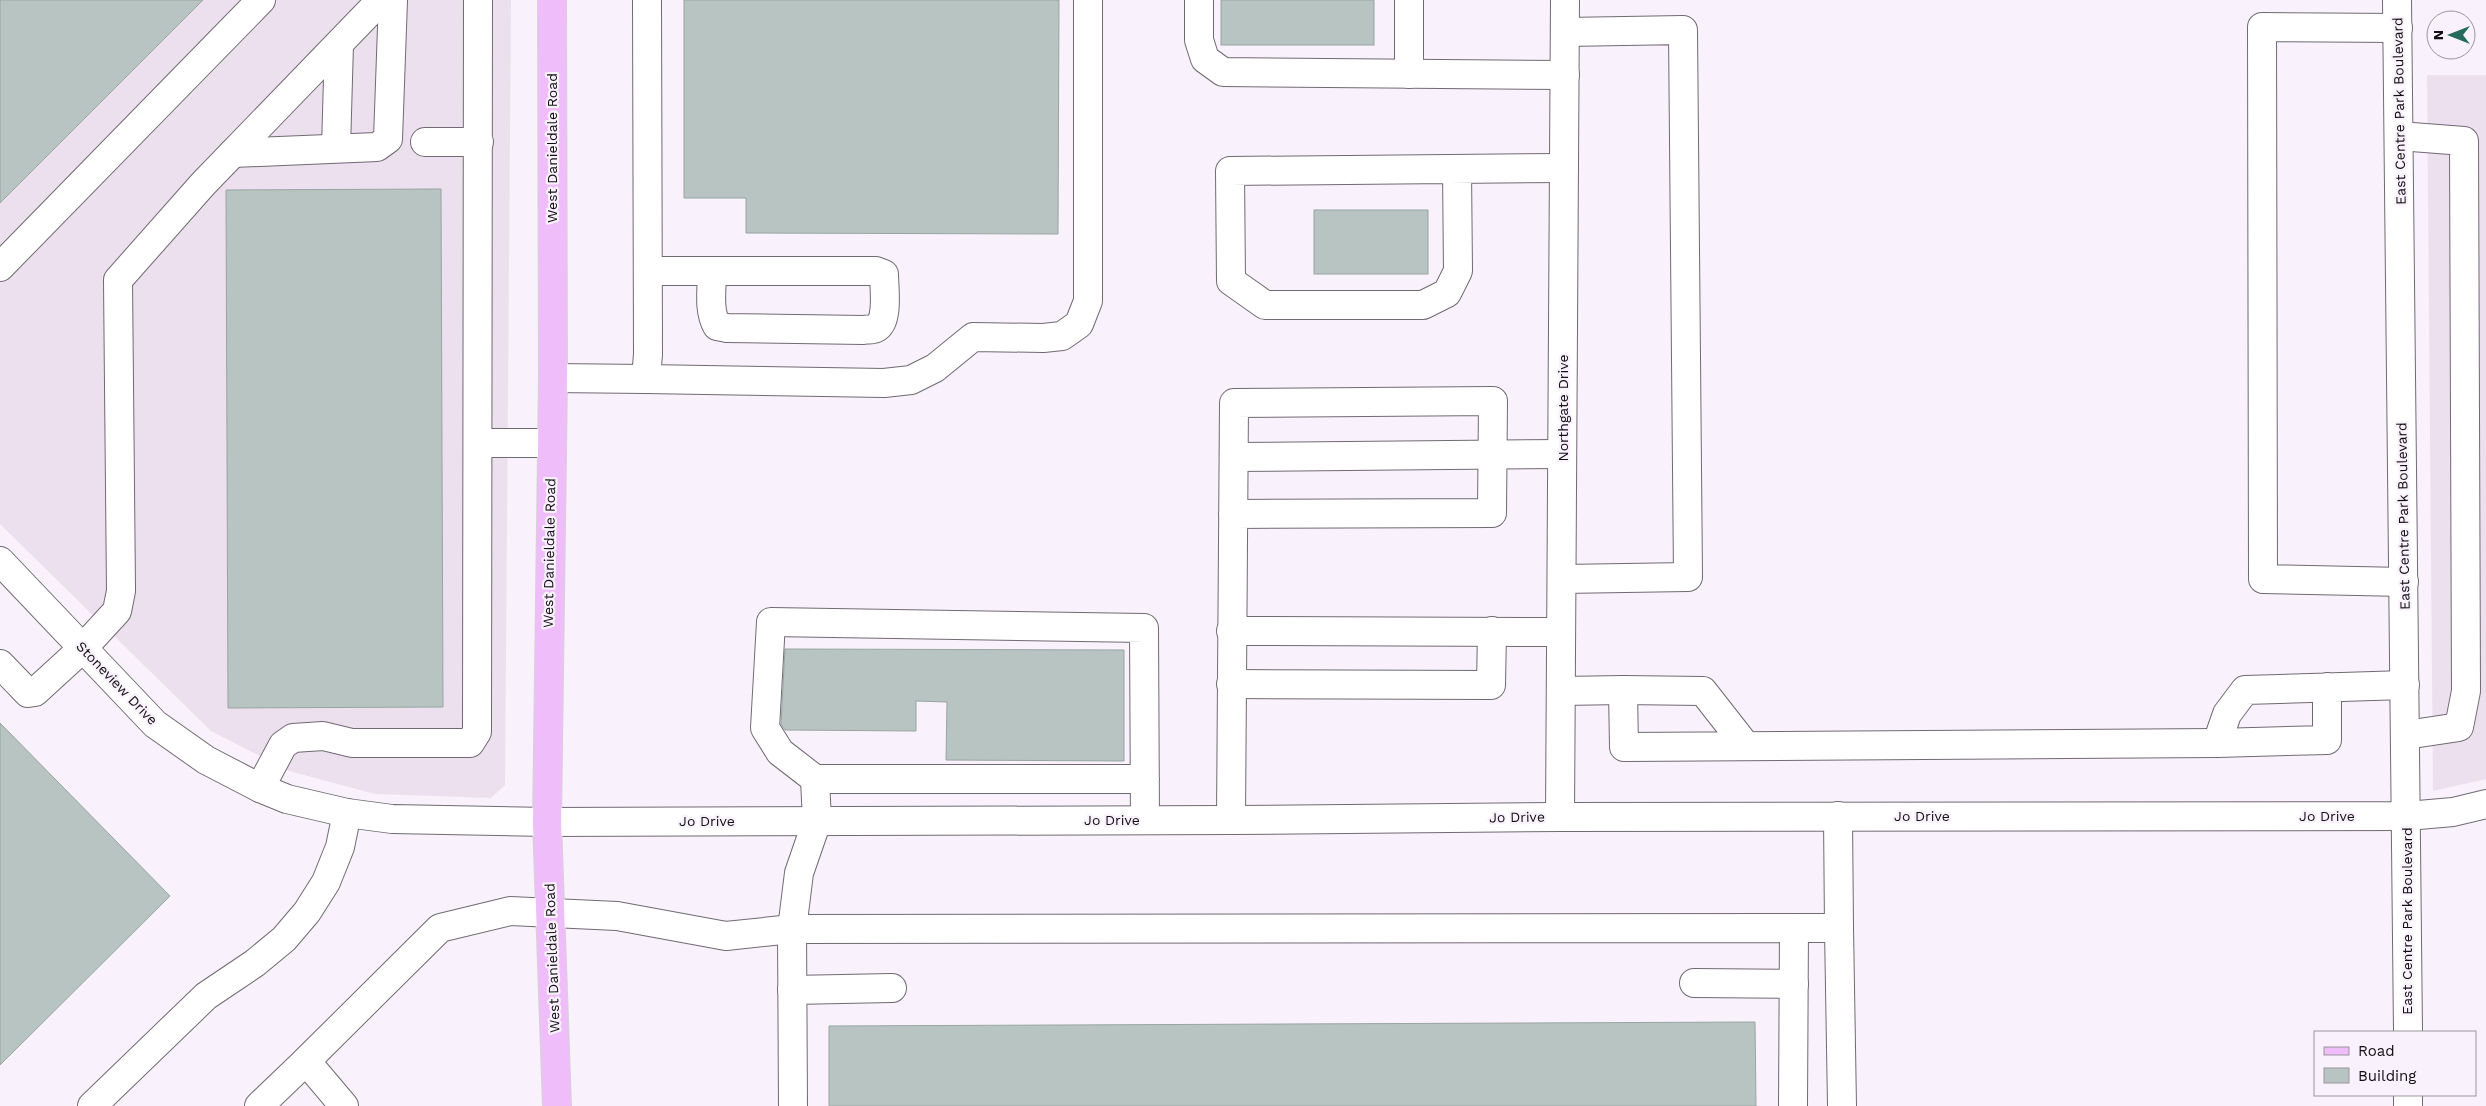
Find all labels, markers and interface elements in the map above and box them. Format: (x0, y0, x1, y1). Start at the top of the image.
north arrow (2426, 10, 2476, 60)
street label: East Centre Park Boulevard (2389, 17, 2409, 205)
text: N (2430, 30, 2446, 40)
street label: West Danieldale Road (544, 73, 560, 223)
street label: Northgate Drive (1555, 354, 1571, 462)
street label: East Centre Park Boulevard (2393, 422, 2413, 610)
street label: West Danieldale Road (540, 478, 558, 628)
street label: Stoneview Drive (73, 638, 161, 728)
street label: Jo Drive (1894, 808, 1950, 824)
street label: Jo Drive (2299, 808, 2355, 824)
street label: Jo Drive (1489, 809, 1545, 825)
street label: Jo Drive (1084, 812, 1140, 828)
street label: Jo Drive (679, 813, 735, 829)
street label: East Centre Park Boulevard (2399, 827, 2415, 1015)
street label: West Danieldale Road (541, 883, 563, 1033)
legend (2314, 1031, 2476, 1096)
text: Road (2358, 1042, 2395, 1060)
text: Building (2358, 1067, 2416, 1085)

